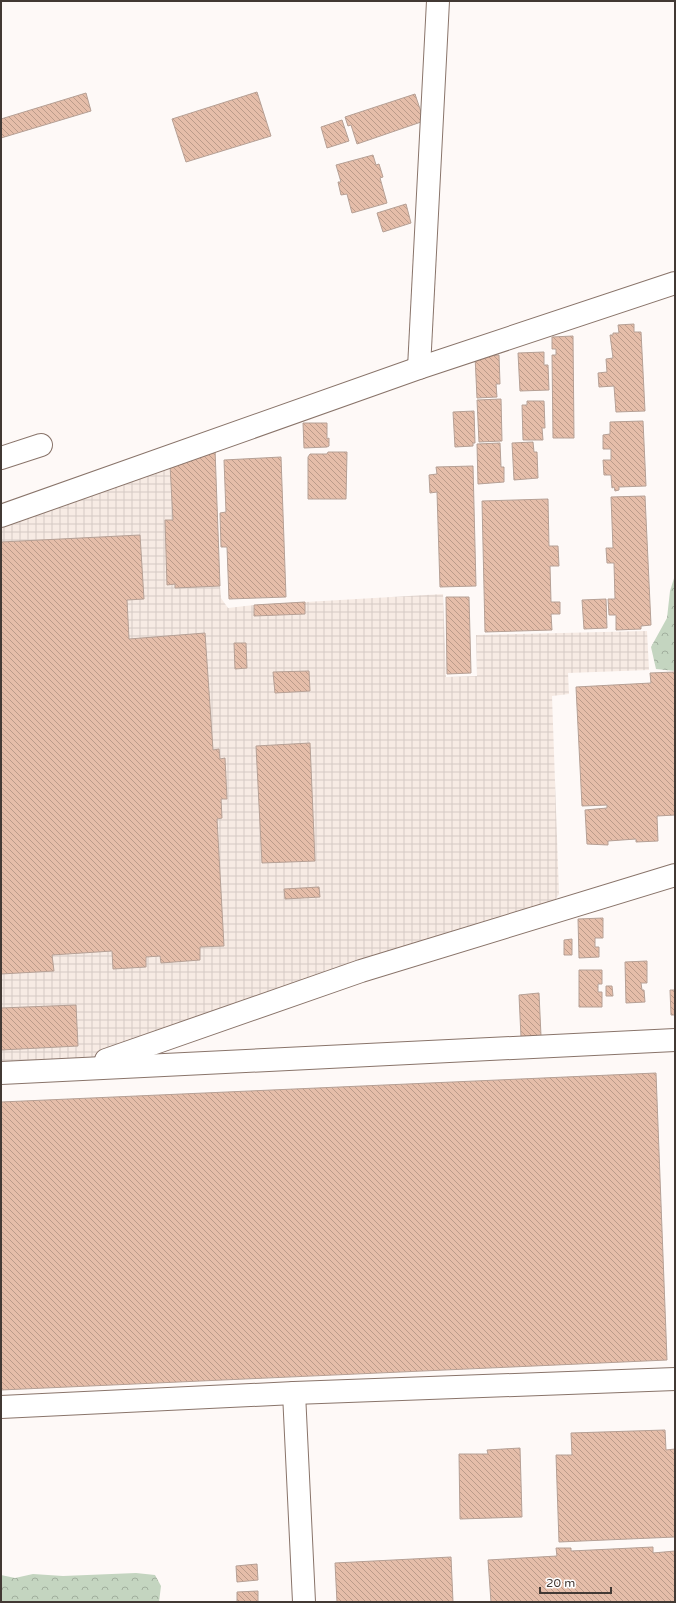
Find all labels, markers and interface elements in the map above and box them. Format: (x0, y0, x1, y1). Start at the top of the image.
scale bar (540, 1569, 611, 1595)
text: 20 m (546, 1576, 575, 1590)

